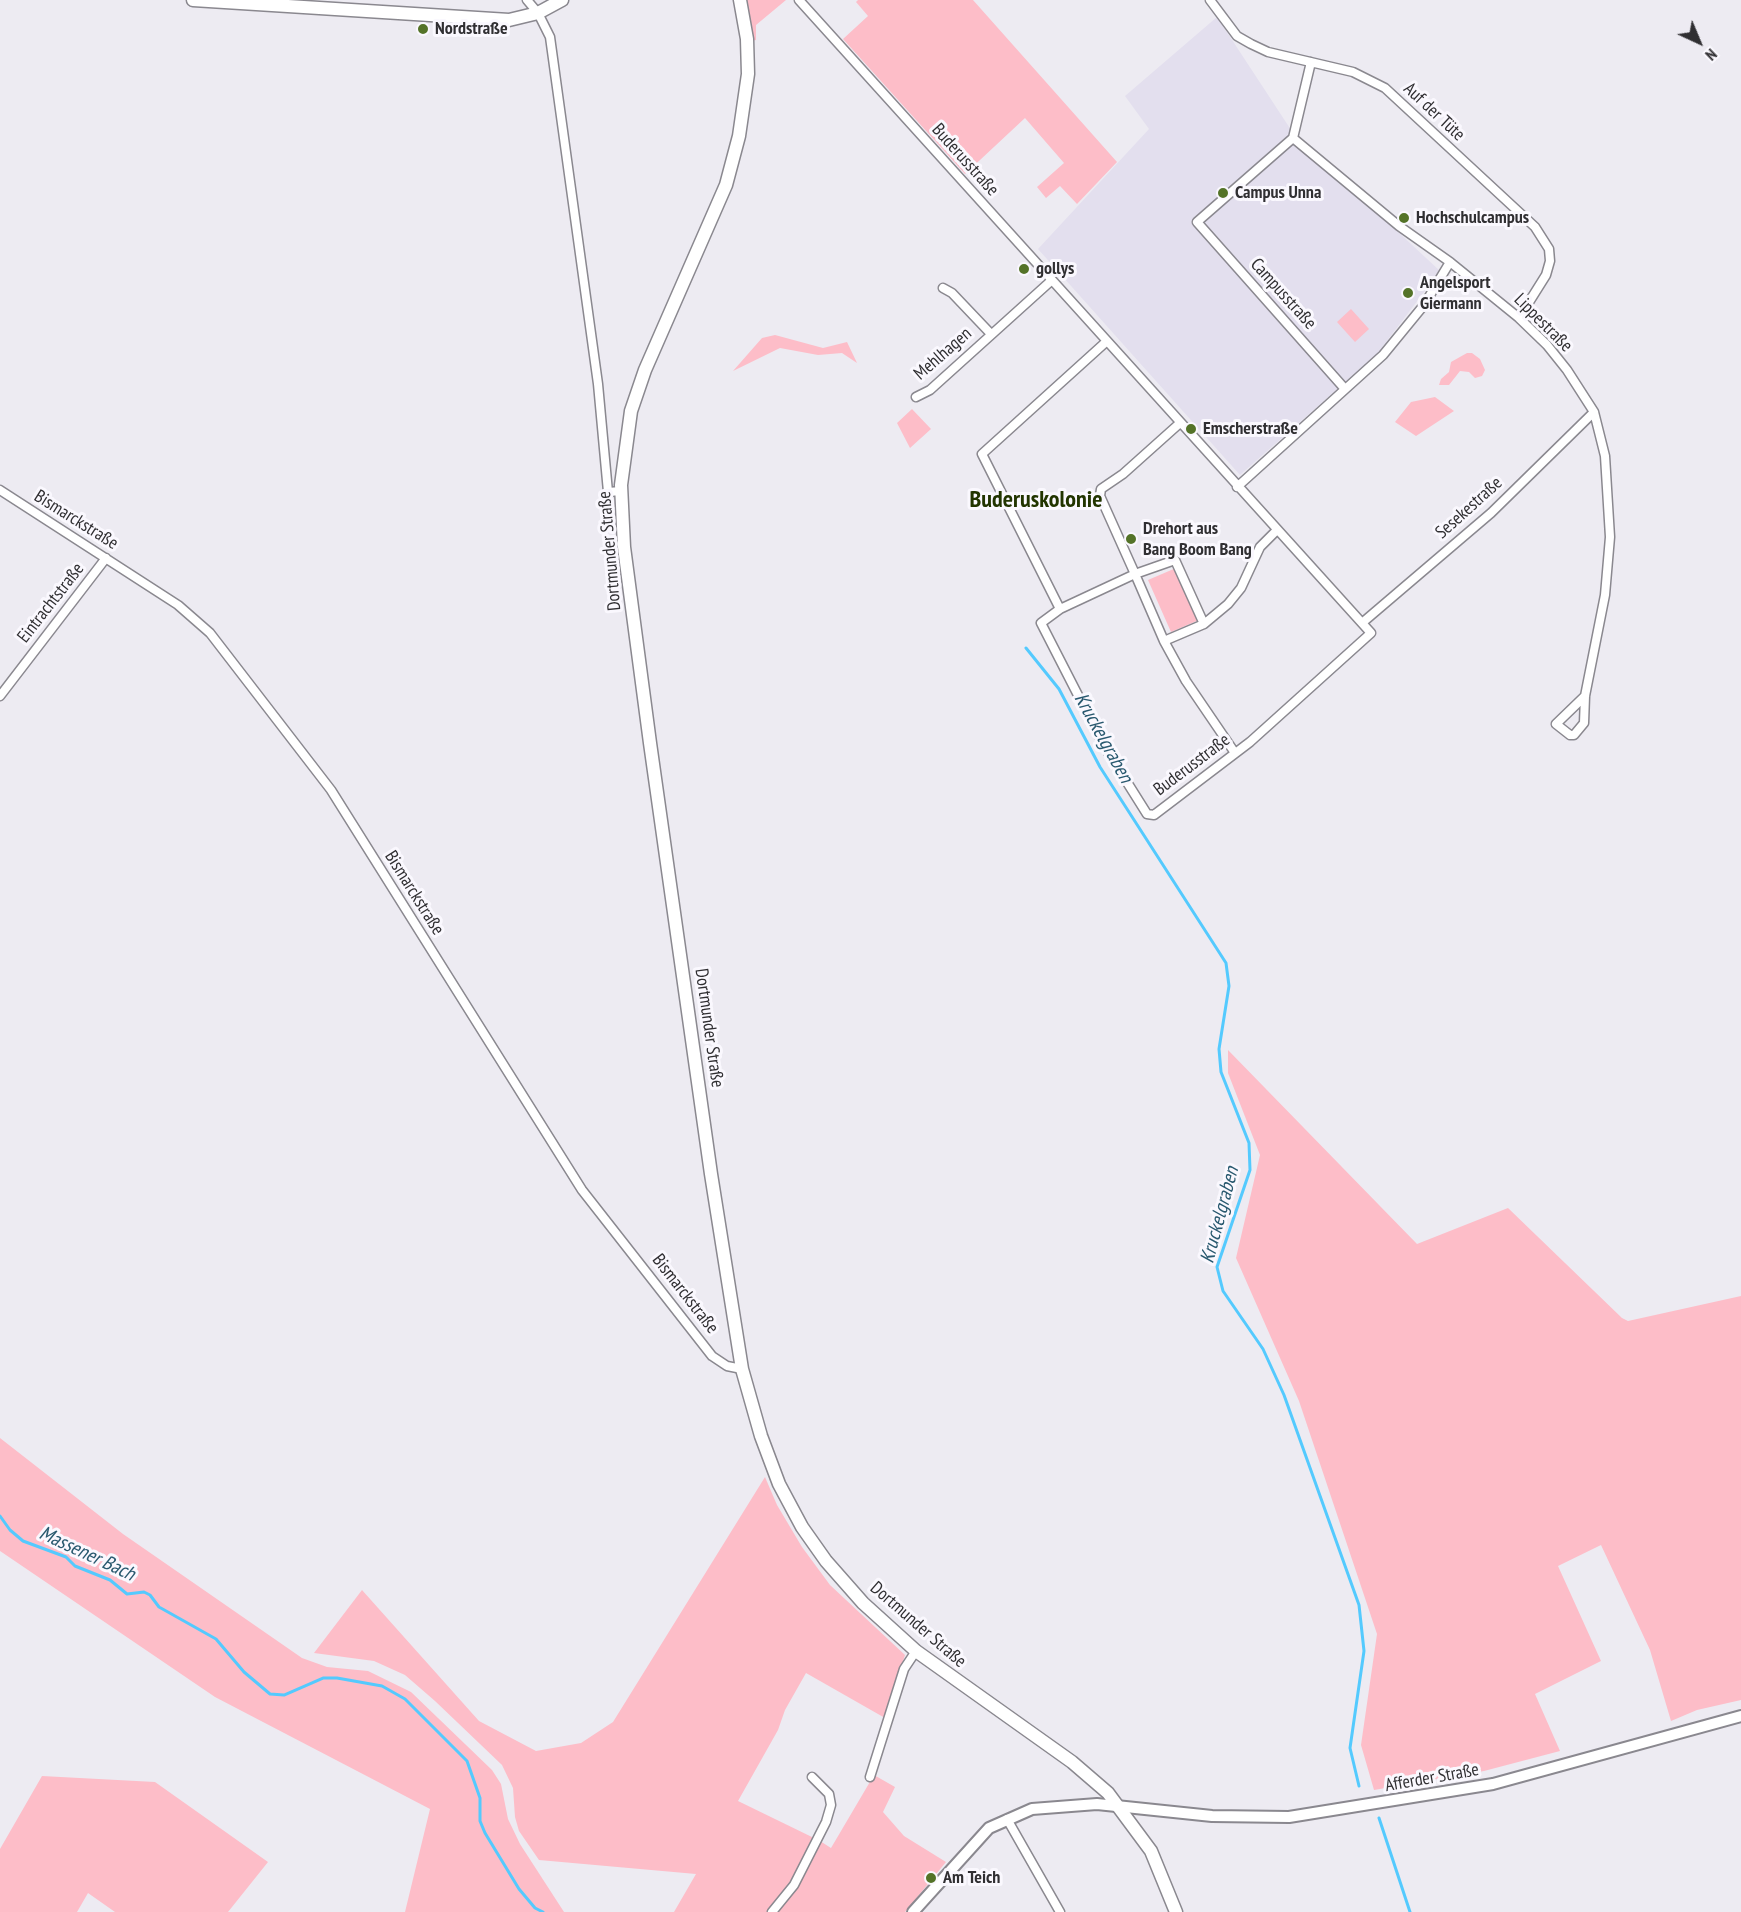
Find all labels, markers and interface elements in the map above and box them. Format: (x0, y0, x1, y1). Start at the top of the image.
north arrow (1669, 12, 1729, 72)
place label: Nordstraße (435, 18, 508, 40)
marker: Nordstraße (416, 22, 430, 36)
text: N (1701, 45, 1722, 65)
street label: Auf der Tüte (1399, 78, 1469, 146)
street label: Buderusstraße (927, 119, 1003, 201)
place label: Campus Unna (1235, 182, 1321, 204)
marker: Campus Unna (1216, 186, 1230, 200)
place label: Hochschulcampus (1416, 207, 1529, 229)
marker: Hochschulcampus (1397, 211, 1411, 225)
street label: Campusstraße (1246, 254, 1320, 334)
place label: gollys (1036, 258, 1074, 280)
marker: gollys (1017, 262, 1031, 276)
place label: Angelsport Giermann (1420, 272, 1490, 314)
marker: Angelsport Giermann (1401, 286, 1415, 300)
street label: Lippestraße (1509, 289, 1577, 357)
street label: Mehlhagen (910, 323, 976, 385)
place label: Emscherstraße (1203, 418, 1298, 440)
marker: Emscherstraße (1184, 422, 1198, 436)
street label: Sesekestraße (1431, 472, 1507, 544)
street label: Bismarckstraße (30, 486, 122, 554)
district label: Buderuskolonie (970, 486, 1102, 514)
street label: Dortmunder Straße (594, 490, 626, 612)
place label: Drehort aus Bang Boom Bang (1143, 518, 1252, 560)
marker: Drehort aus Bang Boom Bang (1124, 532, 1138, 546)
street label: Eintrachtstraße (13, 559, 89, 647)
water label: Kruckelgraben (1068, 689, 1138, 787)
street label: Buderusstraße (1150, 729, 1234, 801)
street label: Bismarckstraße (380, 847, 448, 939)
street label: Dortmunder Straße (690, 967, 728, 1089)
water label: Kruckelgraben (1196, 1164, 1244, 1266)
street label: Bismarckstraße (647, 1250, 723, 1338)
water label: Massener Bach (35, 1521, 139, 1587)
street label: Dortmunder Straße (866, 1578, 970, 1672)
street label: Afferder Straße (1383, 1759, 1481, 1797)
place label: Am Teich (943, 1867, 1000, 1889)
marker: Am Teich (924, 1871, 938, 1885)

